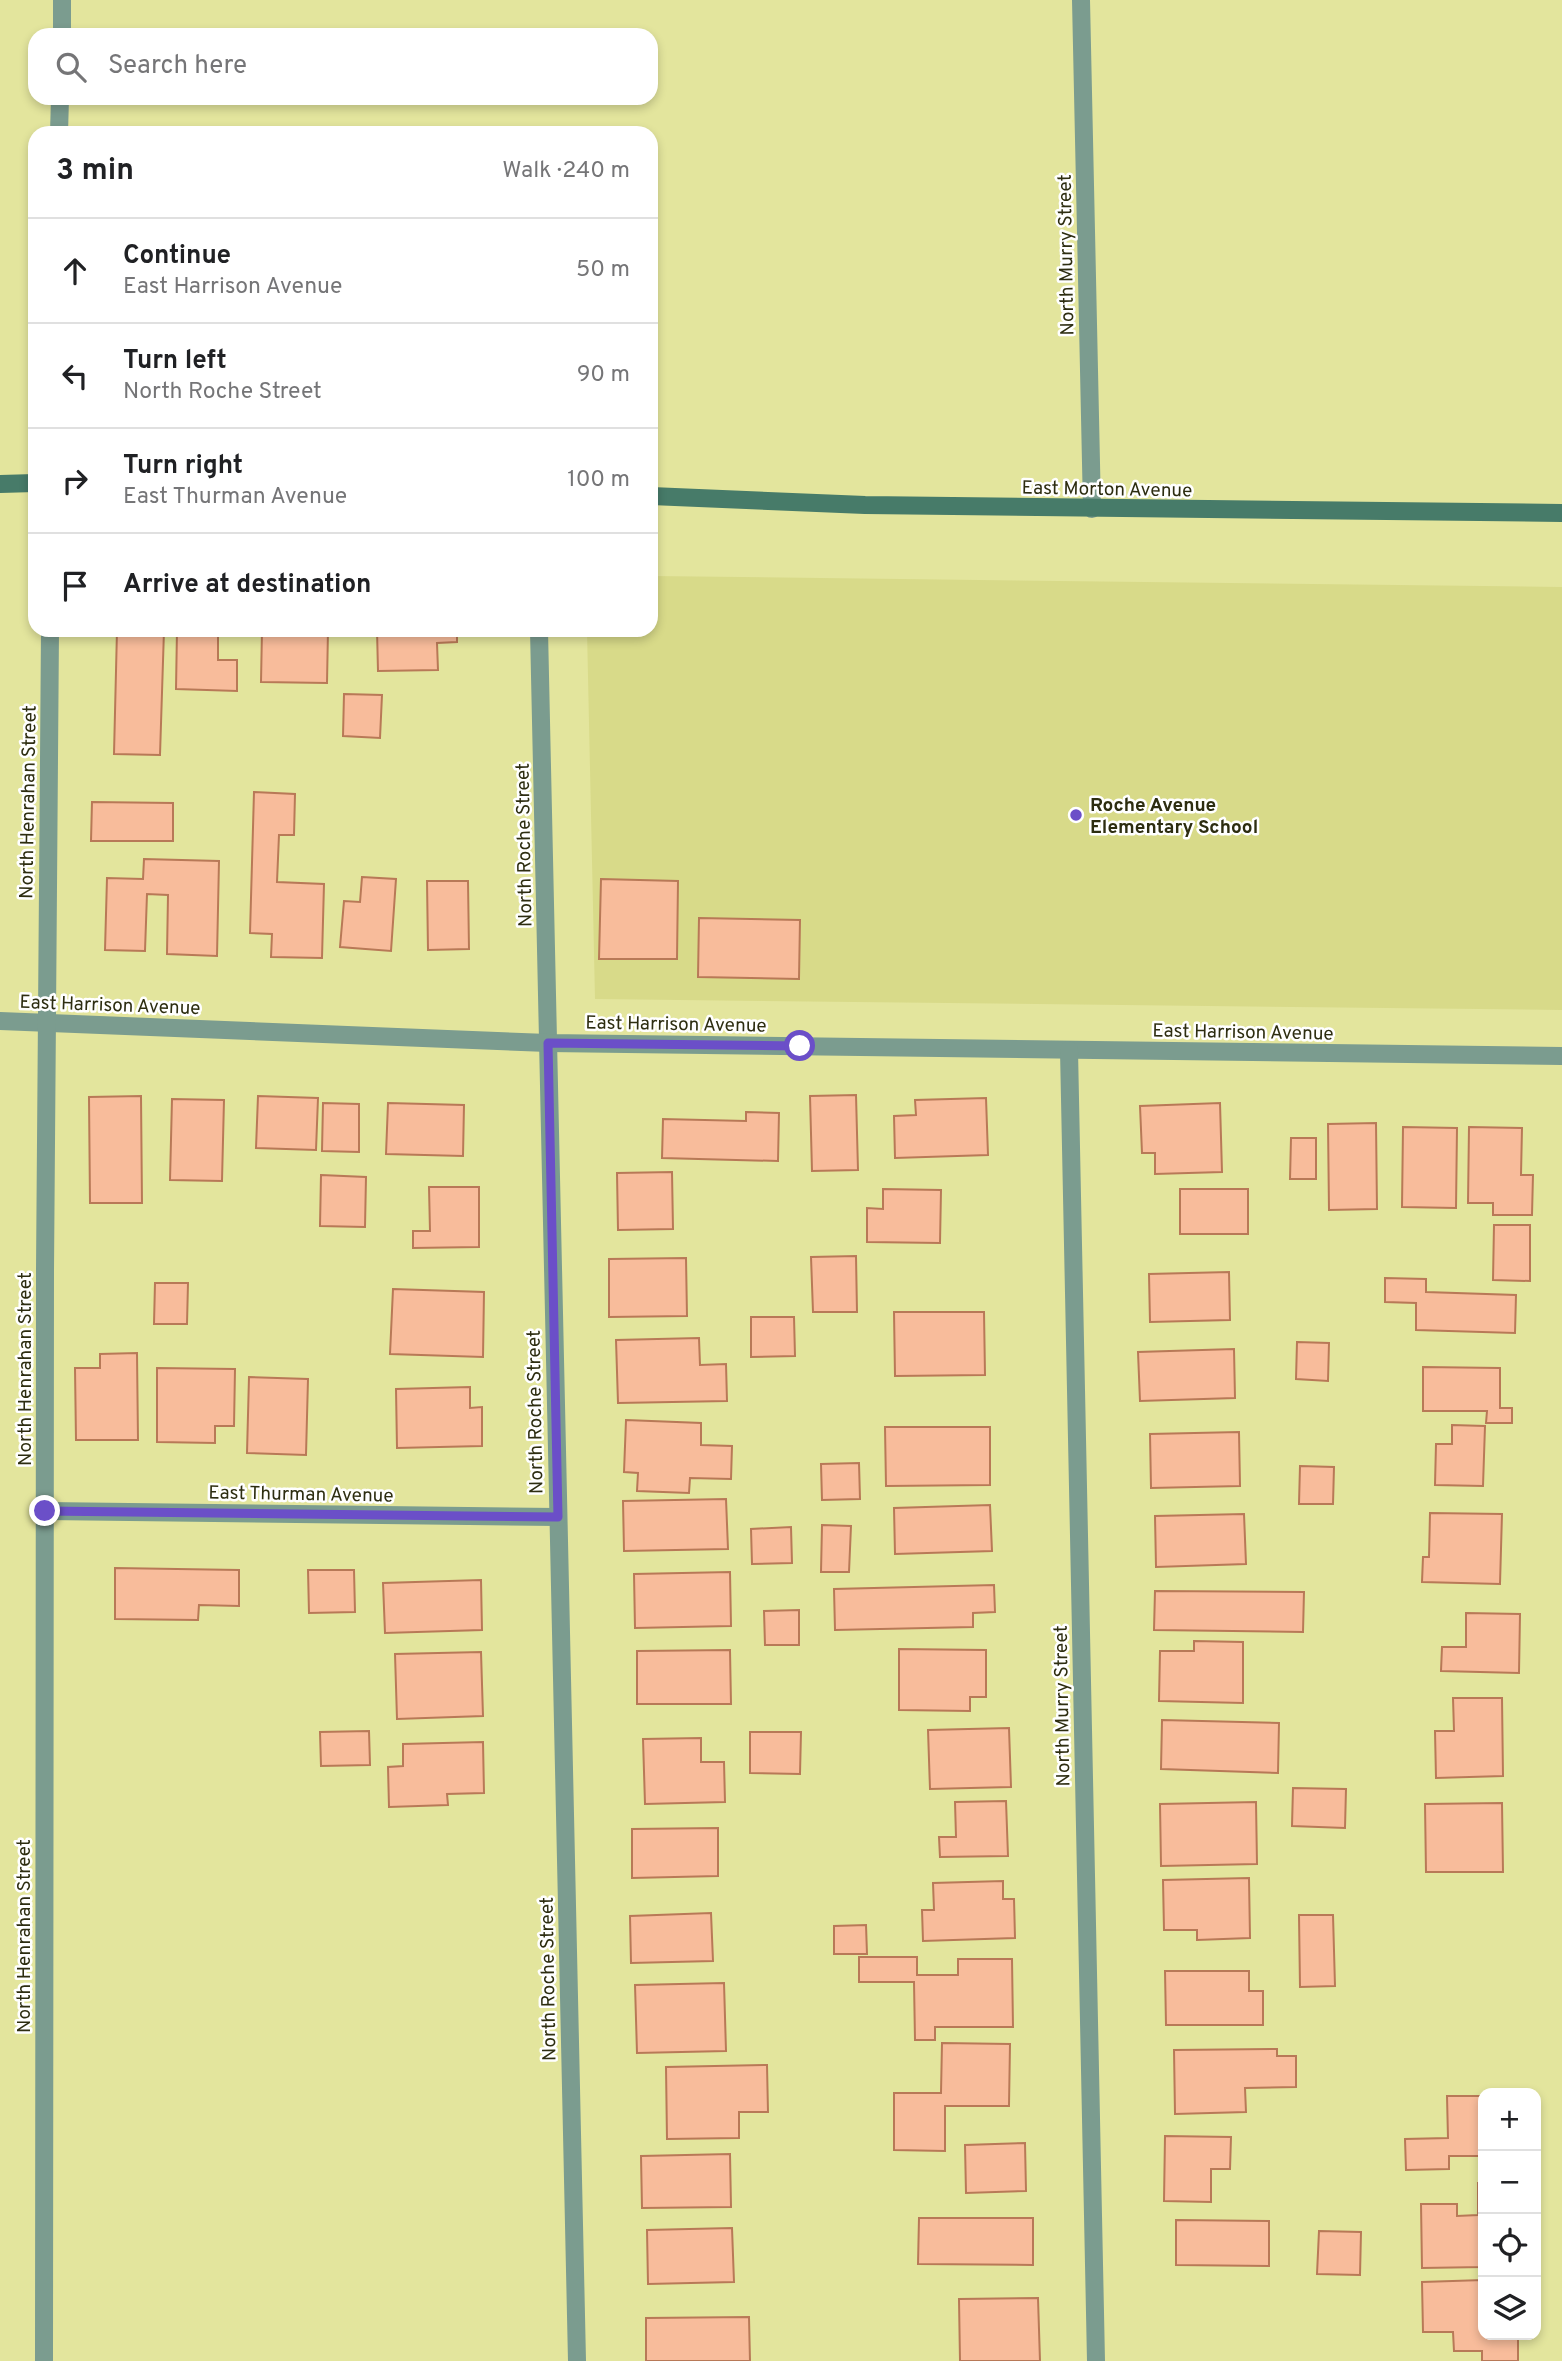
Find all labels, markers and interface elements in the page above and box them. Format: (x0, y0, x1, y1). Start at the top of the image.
search box (28, 28, 658, 105)
icon: search (52, 48, 90, 86)
text: Search here (108, 50, 247, 83)
text: 3 min (56, 153, 134, 190)
text: Walk · 240 m (502, 157, 630, 186)
street label: North Murry Street (1054, 174, 1080, 336)
text: Continue (123, 240, 231, 273)
icon: ahead (56, 252, 94, 290)
text: 50 m (576, 256, 630, 285)
text: East Harrison Avenue (123, 273, 342, 302)
text: Turn left (123, 345, 227, 378)
icon: left (56, 357, 94, 395)
text: 90 m (577, 361, 630, 390)
text: North Roche Street (123, 378, 322, 407)
text: Turn right (123, 450, 243, 483)
icon: right (56, 462, 94, 500)
text: 100 m (567, 466, 630, 495)
street label: East Morton Avenue (1021, 477, 1192, 503)
text: East Thurman Avenue (123, 483, 347, 512)
icon: arrive (56, 567, 94, 605)
text: Arrive at destination (123, 569, 371, 602)
street label: North Henrahan Street (15, 705, 43, 899)
street label: North Roche Street (512, 763, 538, 927)
place label: Roche Avenue Elementary School (1090, 794, 1258, 840)
marker: Roche Avenue Elementary School (1068, 807, 1084, 823)
street label: East Harrison Avenue (19, 991, 201, 1021)
street label: East Harrison Avenue (585, 1011, 767, 1039)
street label: East Harrison Avenue (1152, 1019, 1334, 1047)
route start (784, 1030, 815, 1061)
street label: North Henrahan Street (14, 1272, 38, 1466)
street label: North Roche Street (523, 1330, 549, 1494)
street label: East Thurman Avenue (208, 1481, 394, 1509)
route end (29, 1495, 60, 1526)
street label: North Murry Street (1050, 1625, 1076, 1787)
street label: North Henrahan Street (13, 1839, 37, 2033)
street label: North Roche Street (536, 1897, 562, 2061)
map controls (1478, 2088, 1541, 2340)
button: + (1478, 2088, 1541, 2151)
button: − (1478, 2151, 1541, 2214)
button: locate (1478, 2214, 1541, 2277)
button: layers (1478, 2277, 1541, 2340)

